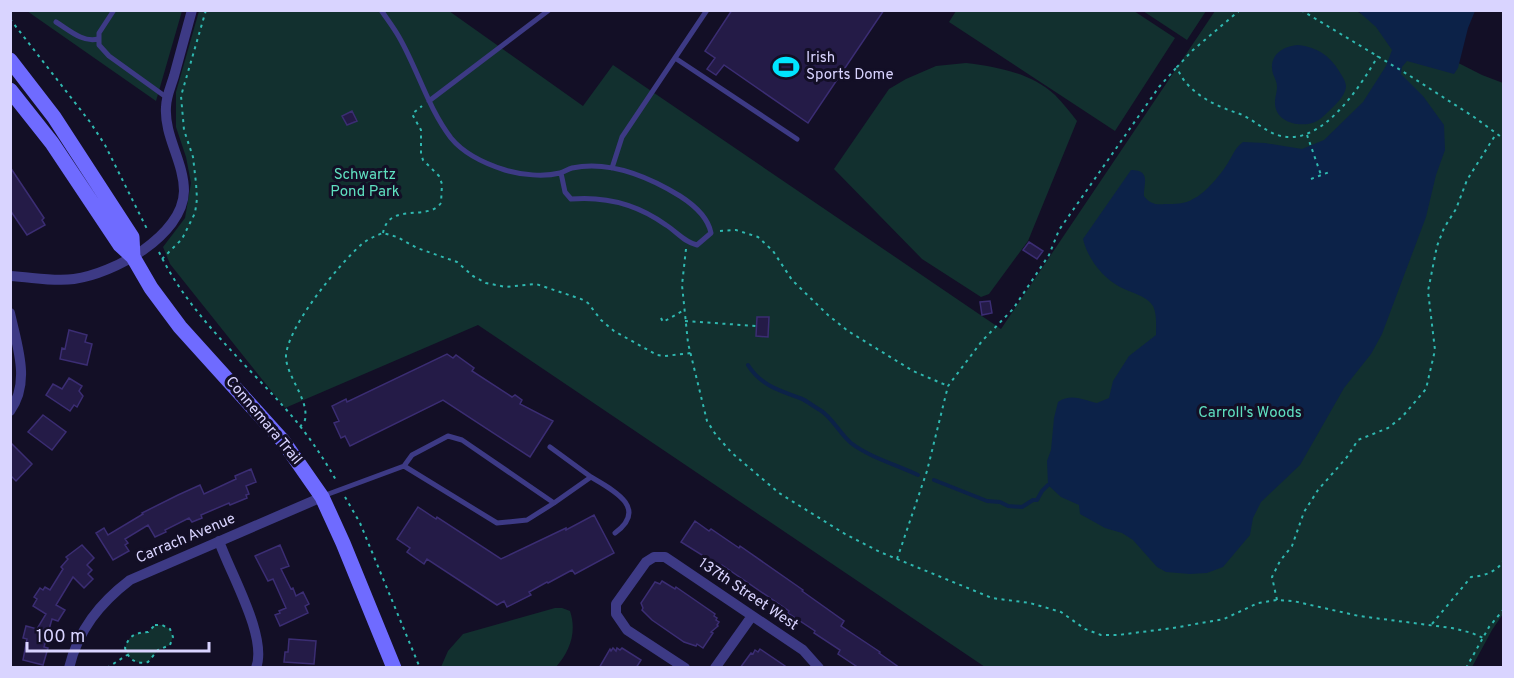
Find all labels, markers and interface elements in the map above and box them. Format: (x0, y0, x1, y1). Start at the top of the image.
place label: Irish Sports Dome (806, 49, 894, 85)
sports icon: Irish Sports Dome (771, 52, 801, 82)
park label: Schwartz Pond Park (330, 166, 400, 202)
street label: Connemara Trail (221, 373, 305, 469)
park label: Carroll's Woods (1198, 404, 1302, 423)
street label: Carrach Avenue (133, 510, 239, 568)
street label: 137th Street West (694, 555, 802, 635)
scale bar (27, 615, 208, 653)
text: 100 m (36, 626, 85, 649)

